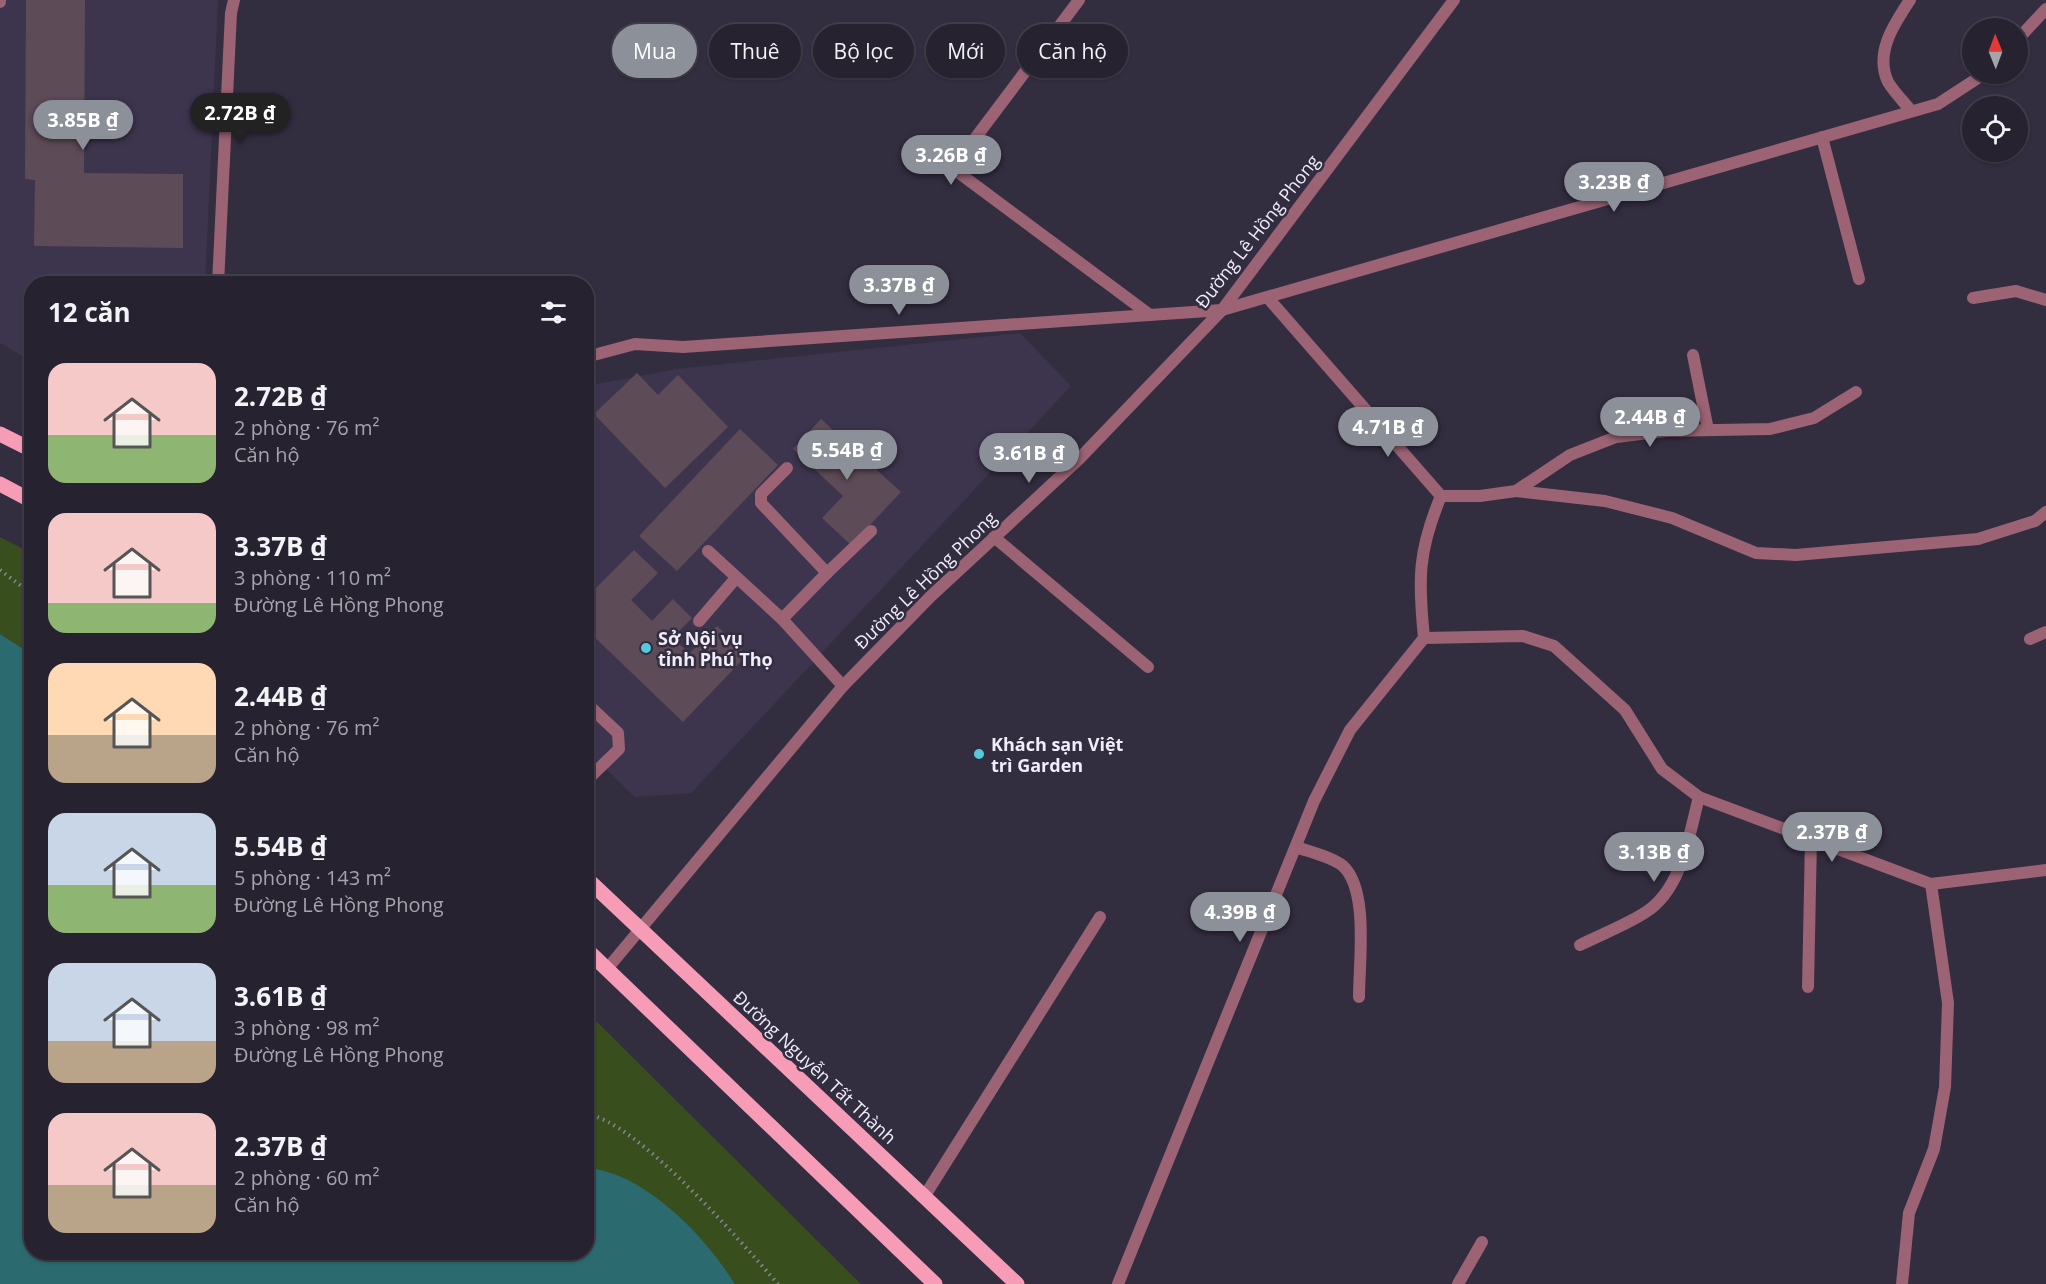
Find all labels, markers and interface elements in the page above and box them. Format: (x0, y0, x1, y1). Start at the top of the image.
north arrow (1962, 18, 2028, 84)
map controls (1962, 18, 2028, 162)
chip: Mua (612, 24, 697, 78)
chip: Thuê (709, 24, 801, 78)
chip: Bộ lọc (813, 24, 914, 78)
chip: Mới (926, 24, 1005, 78)
chip: Căn hộ (1017, 24, 1128, 78)
pin: 2.72B ₫ (185, 93, 295, 144)
button: locate (1962, 96, 2028, 162)
text: 2.72B ₫ (204, 99, 276, 126)
pin: 3.85B ₫ (28, 100, 138, 151)
text: 3.85B ₫ (47, 106, 119, 133)
pin: 3.26B ₫ (896, 135, 1006, 186)
text: 3.26B ₫ (915, 141, 987, 168)
street label: Đường Lê Hồng Phong (1189, 149, 1325, 313)
pin: 3.23B ₫ (1559, 162, 1669, 213)
text: 3.23B ₫ (1578, 168, 1650, 195)
pin: 3.37B ₫ (844, 265, 954, 316)
text: 3.37B ₫ (863, 271, 935, 298)
text: 12 căn (48, 294, 131, 330)
icon: filters (537, 296, 570, 329)
text: 2.72B ₫ (234, 378, 327, 414)
icon: home (96, 387, 168, 459)
pin: 2.44B ₫ (1595, 397, 1705, 448)
text: 2.44B ₫ (1614, 403, 1686, 430)
pin: 4.71B ₫ (1333, 407, 1443, 458)
text: 4.71B ₫ (1352, 413, 1424, 440)
text: 2 phòng · 76 m² (234, 414, 379, 441)
pin: 5.54B ₫ (792, 430, 902, 481)
pin: 3.61B ₫ (974, 433, 1084, 484)
text: 5.54B ₫ (811, 436, 883, 463)
text: 3.61B ₫ (993, 439, 1065, 466)
text: Căn hộ (234, 441, 299, 468)
street label: Đường Lê Hồng Phong (849, 506, 1001, 654)
text: 3.37B ₫ (234, 528, 327, 564)
icon: home (96, 537, 168, 609)
text: 3 phòng · 110 m² (234, 564, 391, 591)
text: Đường Lê Hồng Phong (234, 591, 444, 618)
place label: Sở Nội vụ tỉnh Phú Thọ (658, 626, 773, 671)
marker: Sở Nội vụ tỉnh Phú Thọ (639, 641, 653, 655)
text: 2.44B ₫ (234, 678, 327, 714)
icon: home (96, 687, 168, 759)
text: 2 phòng · 76 m² (234, 714, 379, 741)
place label: Khách sạn Việt trì Garden (991, 732, 1124, 777)
text: Căn hộ (234, 741, 299, 768)
marker: Khách sạn Việt trì Garden (972, 747, 986, 761)
pin: 2.37B ₫ (1777, 812, 1887, 863)
text: 2.37B ₫ (1796, 818, 1868, 845)
text: 5.54B ₫ (234, 828, 327, 864)
pin: 3.13B ₫ (1599, 832, 1709, 883)
icon: home (96, 837, 168, 909)
text: 3.13B ₫ (1618, 838, 1690, 865)
text: 5 phòng · 143 m² (234, 864, 391, 891)
text: Đường Lê Hồng Phong (234, 891, 444, 918)
pin: 4.39B ₫ (1185, 892, 1295, 943)
text: 4.39B ₫ (1204, 898, 1276, 925)
text: 3.61B ₫ (234, 978, 327, 1014)
street label: Đường Nguyễn Tất Thành (728, 985, 902, 1149)
icon: home (96, 987, 168, 1059)
text: 3 phòng · 98 m² (234, 1014, 379, 1041)
text: Đường Lê Hồng Phong (234, 1041, 444, 1068)
text: 2.37B ₫ (234, 1128, 327, 1164)
icon: home (96, 1137, 168, 1209)
text: 2 phòng · 60 m² (234, 1164, 379, 1191)
text: Căn hộ (234, 1191, 299, 1218)

